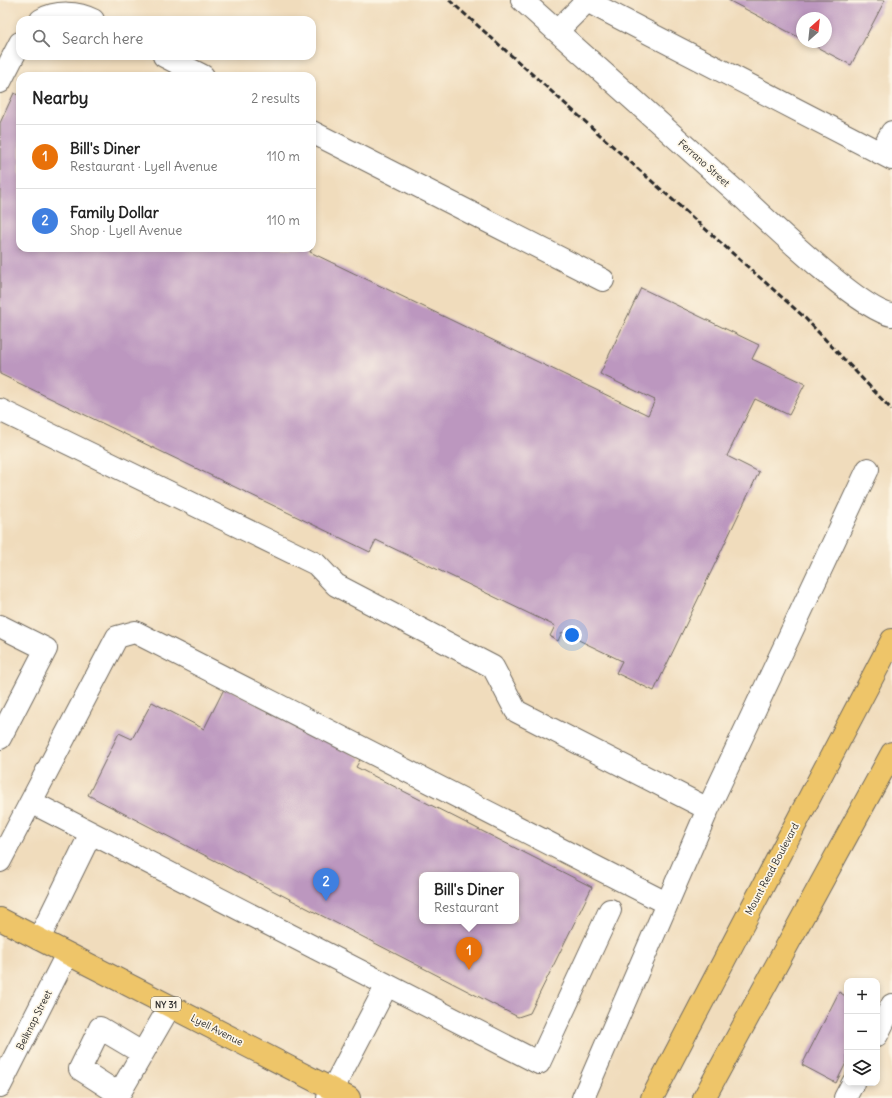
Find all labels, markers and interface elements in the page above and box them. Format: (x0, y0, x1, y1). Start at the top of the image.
north arrow (796, 12, 832, 48)
search box (16, 16, 316, 60)
icon: search (30, 27, 52, 49)
text: Search here (62, 29, 143, 48)
text: Nearby (32, 87, 88, 109)
text: 2 results (251, 90, 300, 107)
street label: Ferrano Street (676, 137, 733, 190)
text: Bill's Diner (70, 139, 140, 158)
text: 1 (42, 148, 48, 165)
text: 110 m (267, 148, 300, 165)
text: Restaurant · Lyell Avenue (70, 158, 218, 175)
text: Family Dollar (70, 203, 159, 222)
text: 2 (41, 212, 49, 229)
text: 110 m (267, 212, 300, 229)
text: Shop · Lyell Avenue (70, 222, 182, 239)
your location (562, 625, 582, 645)
street label: Mount Read Boulevard (742, 821, 802, 917)
pin: 2 (313, 868, 339, 901)
popup (419, 872, 519, 924)
text: Bill's Diner (434, 880, 504, 899)
text: Restaurant (434, 899, 499, 916)
pin: 1 (456, 937, 482, 970)
map controls (844, 978, 880, 1086)
button: + (844, 978, 880, 1014)
street label: Belknap Street (13, 987, 55, 1052)
road number: NY 31 (151, 997, 181, 1011)
street label: Lyell Avenue (189, 1011, 245, 1049)
button: − (844, 1014, 880, 1050)
button: layers (844, 1050, 880, 1086)

